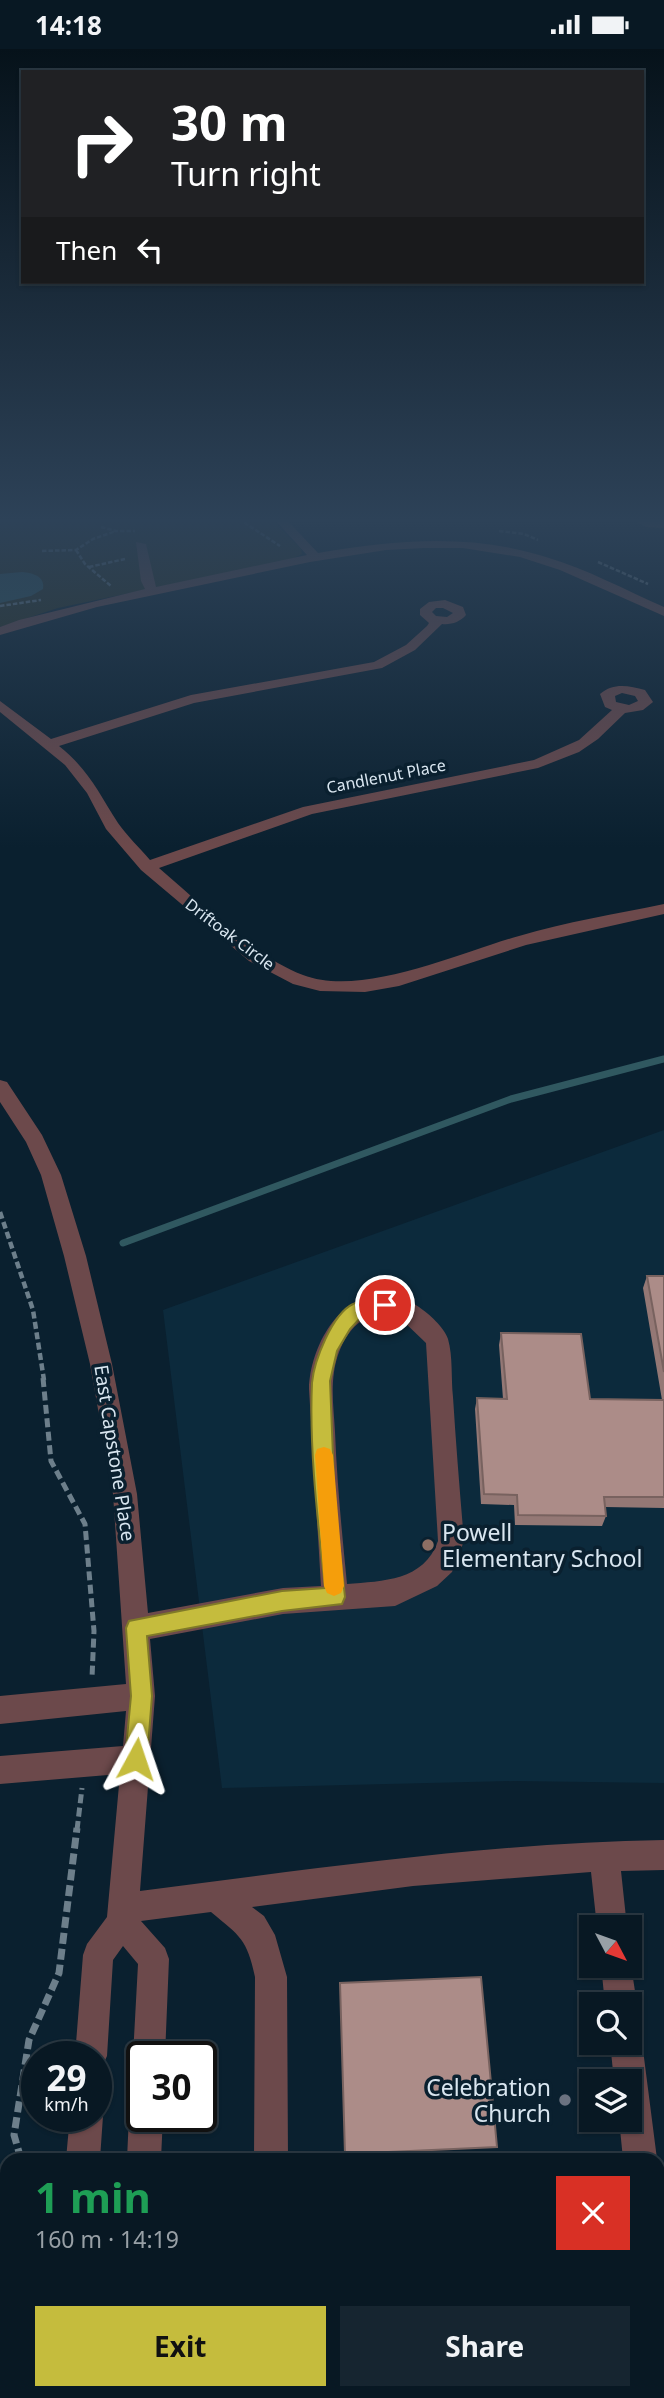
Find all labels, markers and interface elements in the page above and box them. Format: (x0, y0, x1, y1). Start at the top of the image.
text: 14:18 (35, 7, 102, 43)
text: 30 m (171, 89, 288, 155)
icon: right (56, 98, 147, 189)
text: Turn right (171, 152, 321, 195)
icon: left (131, 231, 169, 269)
text: Then (56, 232, 117, 268)
street label: Candlenut Place (324, 754, 448, 798)
street label: Driftoak Circle (181, 893, 279, 975)
pin (355, 1275, 415, 1335)
icon: arrive (366, 1286, 404, 1324)
street label: East Capstone Place (88, 1363, 142, 1543)
place label: Powell Elementary School (442, 1516, 642, 1574)
marker: Powell Elementary School (420, 1537, 436, 1553)
position arrow (99, 1722, 173, 1796)
north arrow (579, 1915, 642, 1977)
map controls (579, 1915, 642, 2132)
button: search (579, 1992, 642, 2055)
speed limit sign: 30 (126, 2041, 217, 2132)
text: 29 (46, 2054, 87, 2101)
button: layers (579, 2069, 642, 2132)
place label: Celebration Church (426, 2071, 551, 2129)
text: km/h (44, 2092, 89, 2116)
marker: Celebration Church (557, 2092, 573, 2108)
text: 1 min (35, 2168, 151, 2225)
button: close (556, 2176, 630, 2250)
text: 160 m · 14:19 (35, 2223, 179, 2255)
button: Exit (35, 2306, 326, 2386)
button: Share (340, 2306, 630, 2386)

